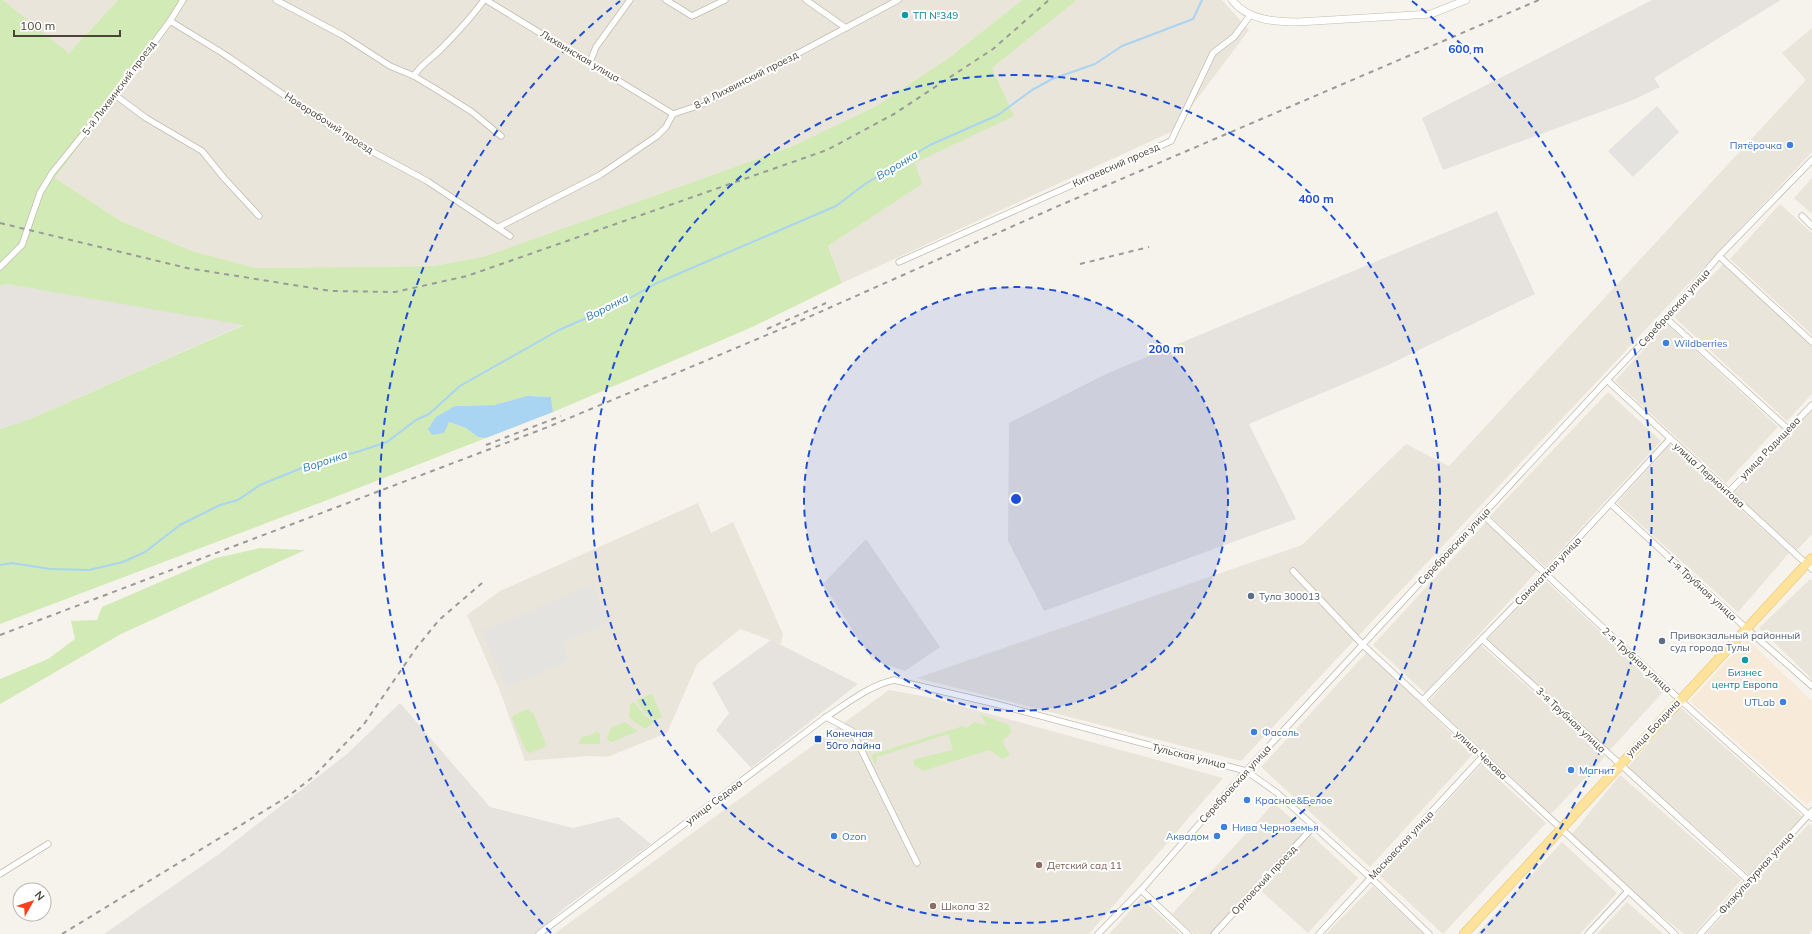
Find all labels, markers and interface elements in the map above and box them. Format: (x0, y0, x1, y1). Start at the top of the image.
place label: ТП №349 (913, 9, 958, 22)
marker: ТП №349 (900, 10, 910, 20)
scale bar (14, 12, 120, 38)
text: 100 m (20, 18, 55, 33)
street label: Лихвинская улица (538, 27, 622, 85)
street label: 5-й Лихвинский проезд (79, 38, 159, 138)
text: 600 m (1448, 41, 1484, 56)
street label: 8-й Лихвинский проезд (692, 48, 800, 112)
street label: Новорабочий проезд (282, 89, 376, 157)
place label: Пятёрочка (1730, 139, 1782, 152)
street label: Китаевский проезд (1070, 140, 1162, 190)
marker: Пятёрочка (1785, 140, 1795, 150)
water label: Воронка (874, 147, 921, 183)
text: 400 m (1298, 191, 1334, 206)
street label: Серебровская улица (1635, 266, 1713, 350)
water label: Воронка (583, 290, 631, 324)
place label: Wildberries (1674, 337, 1727, 350)
marker: Wildberries (1661, 338, 1671, 348)
text: 200 m (1148, 341, 1184, 356)
street label: улица Радищева (1737, 414, 1803, 482)
street label: улица Лермонтова (1671, 440, 1747, 510)
water label: Воронка (301, 447, 349, 475)
centre of rings (1009, 492, 1023, 506)
street label: Серебровская улица (1415, 505, 1493, 587)
street label: Самокатная улица (1512, 534, 1584, 608)
street label: 1-я Трубная улица (1665, 552, 1739, 624)
place label: Тула 300013 (1259, 590, 1320, 603)
marker: Тула 300013 (1246, 591, 1256, 601)
street label: 2-я Трубная улица (1600, 624, 1674, 696)
place label: Привокзальный районный суд города Тулы (1670, 629, 1800, 654)
marker: Привокзальный районный суд города Тулы (1657, 636, 1667, 646)
marker: Бизнес центр Европа (1740, 655, 1750, 665)
place label: Бизнес центр Европа (1712, 666, 1778, 691)
street label: 3-я Трубная улица (1534, 684, 1608, 756)
street label: улица Болдина (1623, 696, 1683, 760)
place label: UTLab (1744, 696, 1775, 709)
marker: UTLab (1778, 697, 1788, 707)
place label: Фасоль (1262, 726, 1299, 739)
place label: Конечная 50го лайна (826, 727, 881, 752)
marker: Фасоль (1249, 727, 1259, 737)
street label: улица Чехова (1452, 727, 1510, 783)
marker: Конечная 50го лайна (813, 734, 823, 744)
street label: Тульская улица (1151, 741, 1227, 771)
street label: Серебровская улица (1196, 742, 1274, 826)
place label: Магнит (1579, 764, 1615, 777)
marker: Магнит (1566, 765, 1576, 775)
street label: улица Седова (683, 776, 745, 828)
place label: Красное&Белое (1255, 794, 1333, 807)
marker: Красное&Белое (1242, 795, 1252, 805)
street label: Московская улица (1366, 808, 1436, 882)
place label: Нива Черноземья (1232, 821, 1319, 834)
marker: Нива Черноземья (1219, 822, 1229, 832)
street label: Физкультурная улица (1715, 829, 1797, 917)
place label: Ozon (842, 830, 867, 843)
place label: Аквадом (1166, 830, 1209, 843)
marker: Ozon (829, 831, 839, 841)
marker: Аквадом (1212, 831, 1222, 841)
street label: Орловский проезд (1228, 842, 1300, 918)
place label: Детский сад 11 (1047, 859, 1122, 872)
marker: Детский сад 11 (1034, 860, 1044, 870)
north arrow (12, 882, 52, 922)
text: N (32, 888, 48, 903)
place label: Школа 32 (941, 900, 990, 913)
marker: Школа 32 (928, 901, 938, 911)

